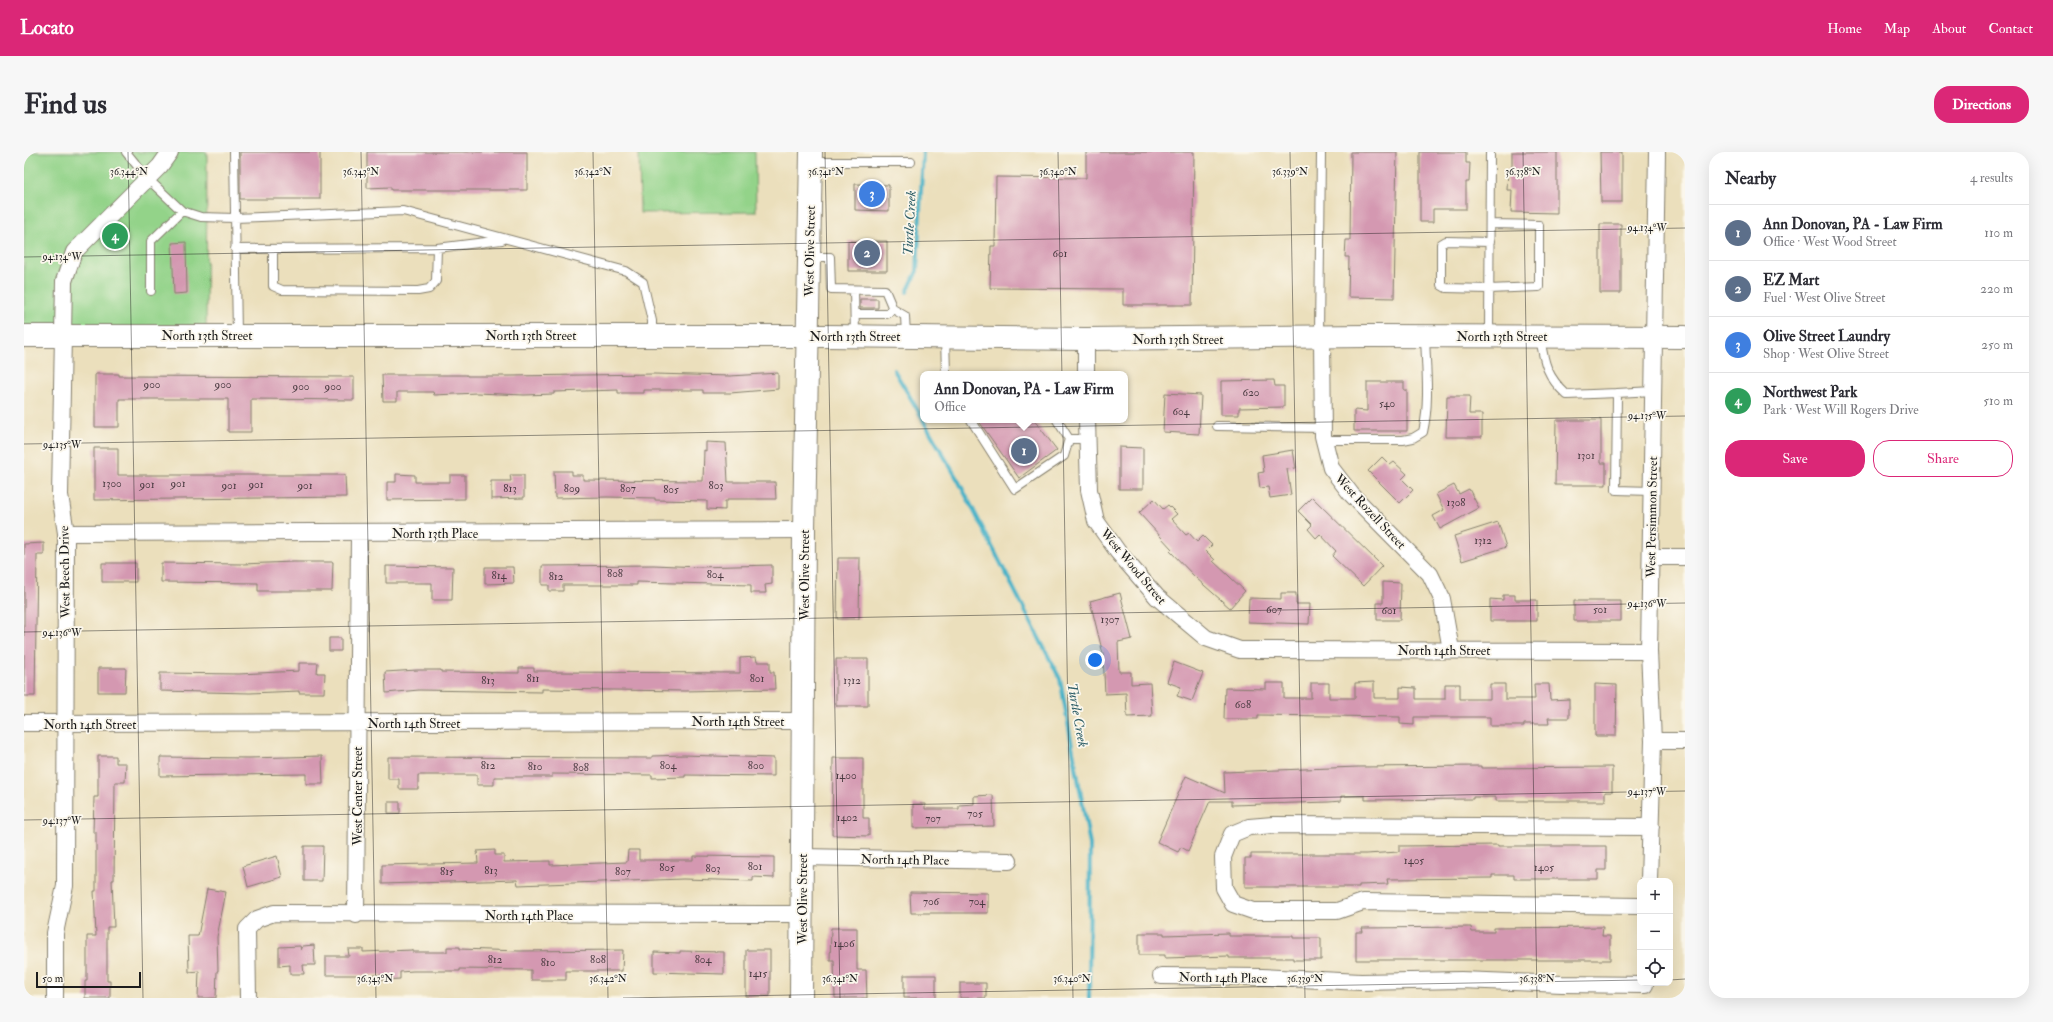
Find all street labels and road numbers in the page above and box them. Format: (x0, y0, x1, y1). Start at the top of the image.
street label: West Olive Street (801, 205, 819, 298)
street label: North 13th Street (162, 328, 252, 344)
street label: North 13th Street (486, 328, 576, 344)
street label: North 13th Street (810, 329, 900, 345)
street label: North 13th Street (1457, 329, 1547, 345)
street label: North 13th Street (1133, 332, 1223, 348)
street label: West Persimmon Street (1643, 456, 1661, 579)
street label: West Rozell Street (1331, 470, 1409, 553)
street label: West Beech Drive (56, 525, 74, 620)
street label: West Wood Street (1096, 525, 1170, 608)
street label: North 13th Place (392, 526, 479, 542)
street label: West Olive Street (797, 529, 813, 622)
street label: North 14th Street (1398, 643, 1490, 659)
street label: North 14th Street (692, 714, 784, 730)
street label: North 14th Street (368, 716, 460, 732)
street label: North 14th Street (44, 717, 136, 733)
street label: West Center Street (350, 746, 366, 847)
street label: North 14th Place (861, 851, 950, 869)
street label: West Olive Street (795, 853, 811, 946)
street label: North 14th Place (485, 908, 574, 924)
street label: North 14th Place (1179, 969, 1268, 987)

